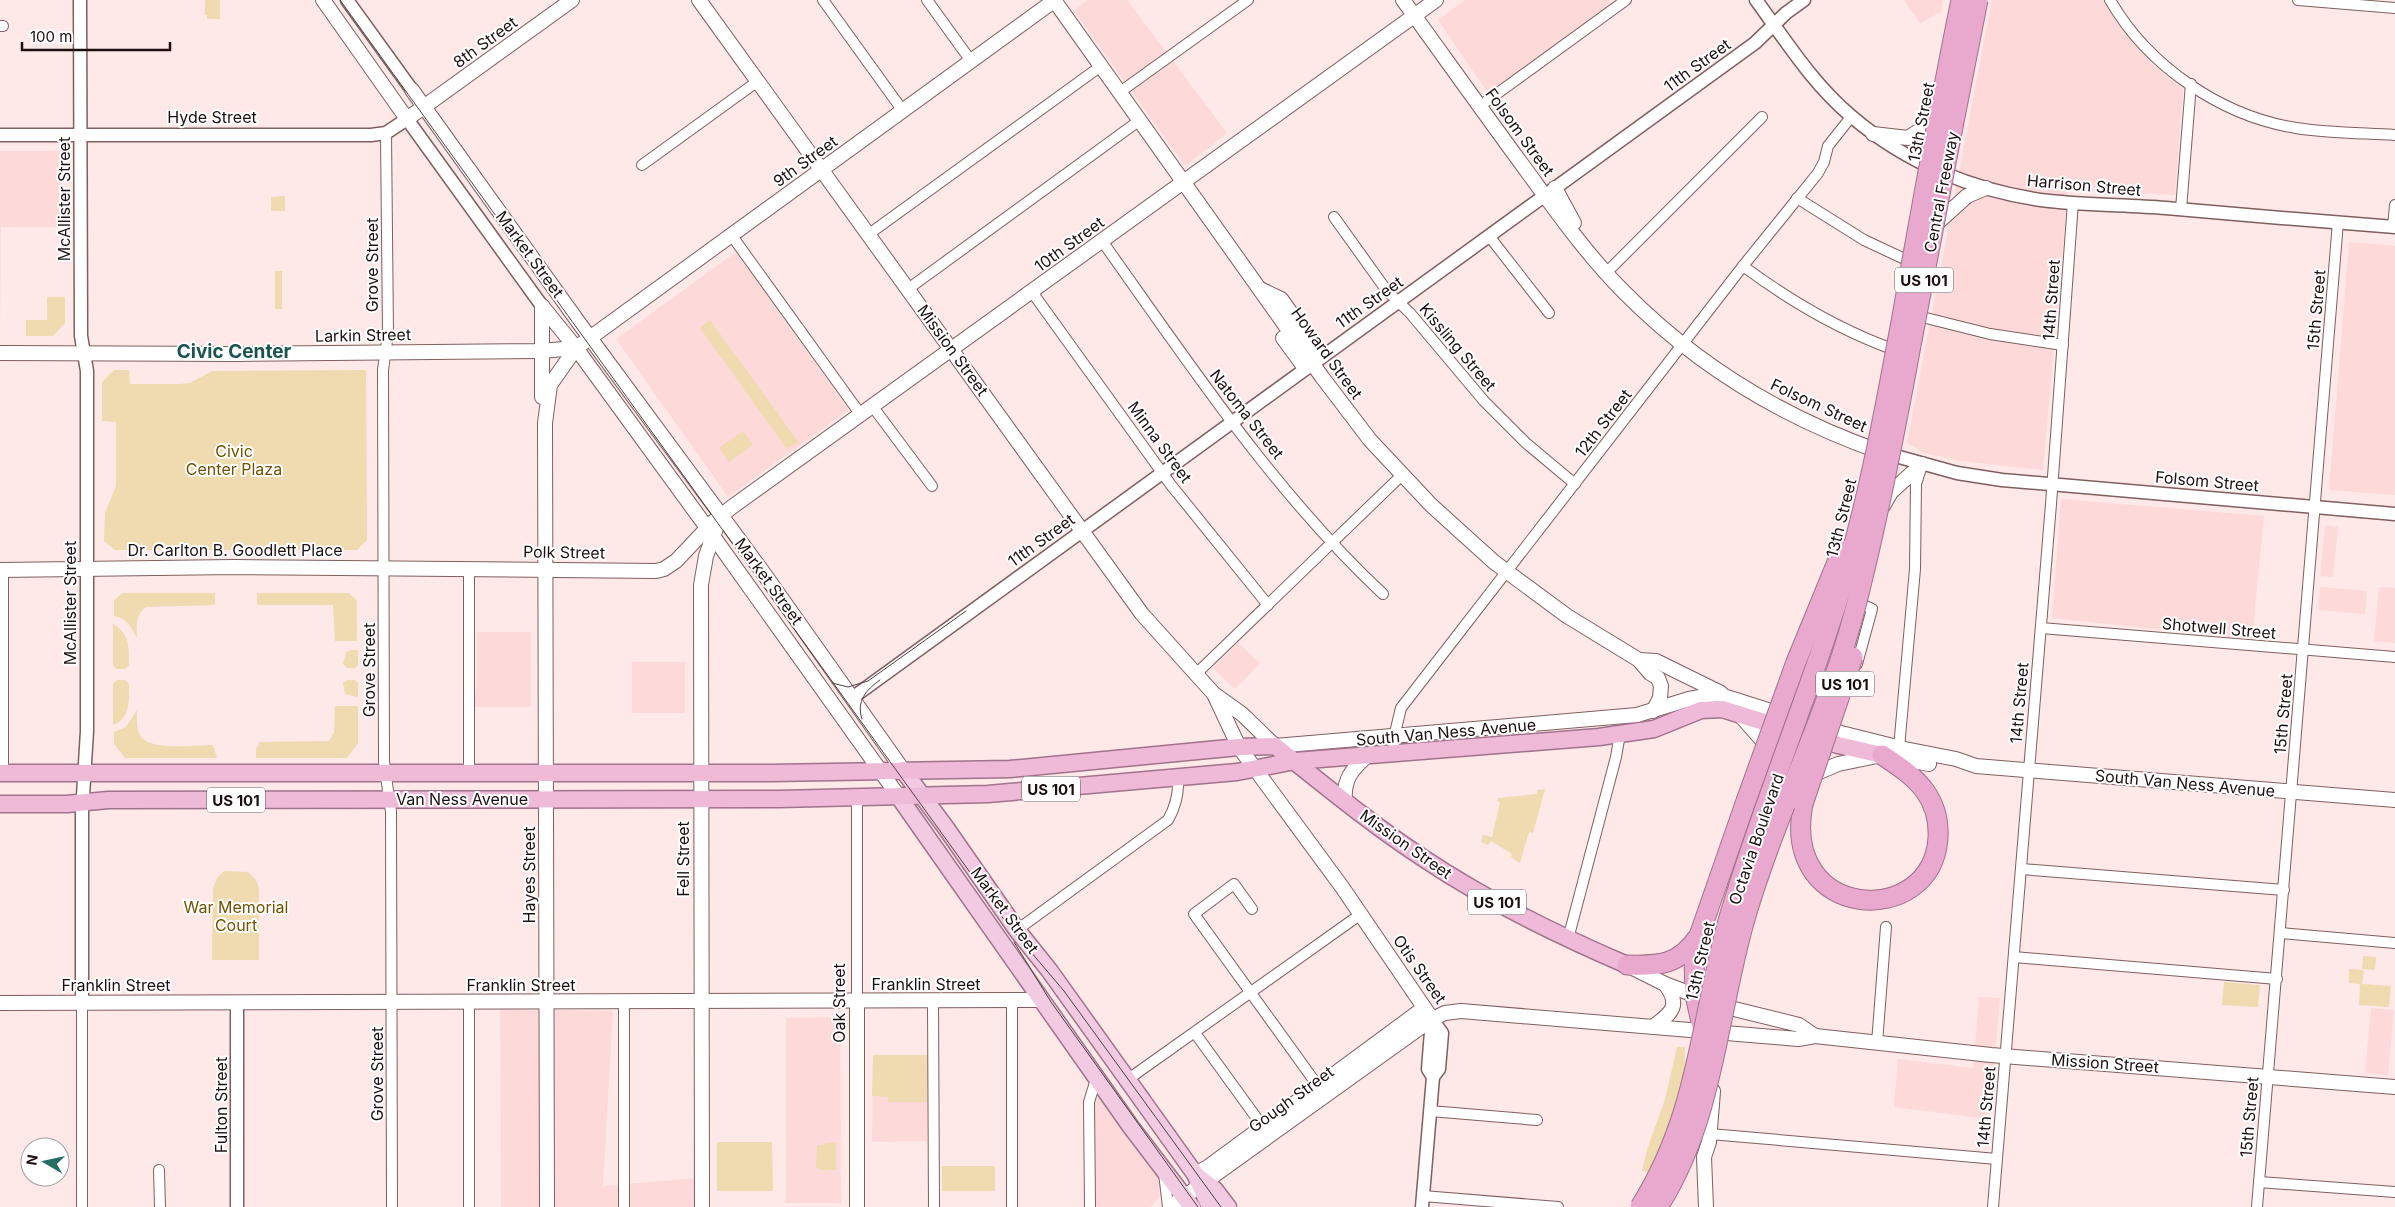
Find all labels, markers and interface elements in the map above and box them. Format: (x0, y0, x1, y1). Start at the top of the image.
street label: 8th Street (449, 12, 521, 72)
scale bar (22, 20, 170, 52)
text: 100 m (30, 27, 72, 46)
street label: 11th Street (1660, 34, 1734, 96)
street label: 13th Street (1903, 80, 1939, 164)
street label: Folsom Street (1481, 84, 1559, 180)
street label: Hyde Street (167, 107, 257, 127)
street label: Central Freeway (1919, 130, 1963, 254)
street label: 9th Street (769, 131, 841, 191)
street label: McAllister Street (54, 137, 74, 261)
street label: Harrison Street (2026, 170, 2142, 200)
street label: Market Street (492, 207, 568, 301)
street label: 10th Street (1030, 212, 1108, 276)
street label: Grove Street (362, 218, 382, 312)
street label: 14th Street (2038, 259, 2064, 341)
road number: US 101 (1895, 268, 1953, 292)
street label: 15th Street (2303, 269, 2329, 351)
street label: 11th Street (1331, 272, 1407, 332)
street label: Kissling Street (1415, 299, 1501, 395)
street label: Mission Street (913, 301, 993, 399)
street label: Howard Street (1287, 303, 1367, 403)
street label: Larkin Street (315, 324, 411, 346)
district label: Civic Center (177, 340, 291, 363)
street label: Natoma Street (1206, 365, 1288, 463)
street label: Folsom Street (1768, 374, 1870, 436)
street label: 12th Street (1570, 385, 1636, 461)
street label: Minna Street (1124, 397, 1196, 487)
park label: Civic Center Plaza (186, 441, 282, 479)
street label: Folsom Street (2154, 467, 2260, 495)
street label: 13th Street (1822, 476, 1860, 560)
street label: 11th Street (1004, 509, 1078, 571)
street label: Market Street (731, 534, 807, 628)
street label: Dr. Carlton B. Goodlett Place (127, 540, 343, 560)
street label: McAllister Street (60, 541, 80, 665)
street label: Polk Street (523, 541, 605, 563)
street label: Shotwell Street (2161, 613, 2277, 643)
street label: Grove Street (359, 623, 379, 717)
street label: 14th Street (2006, 662, 2032, 744)
road number: US 101 (1816, 672, 1874, 696)
street label: 15th Street (2270, 673, 2296, 755)
street label: South Van Ness Avenue (1355, 714, 1537, 750)
street label: South Van Ness Avenue (2094, 765, 2276, 801)
street label: Octavia Boulevard (1724, 771, 1788, 907)
road number: US 101 (1022, 776, 1080, 802)
road number: US 101 (207, 788, 265, 812)
street label: Van Ness Avenue (396, 789, 528, 809)
street label: Mission Street (1356, 805, 1456, 883)
street label: Fell Street (673, 821, 693, 897)
street label: Hayes Street (519, 827, 539, 923)
street label: Market Street (967, 863, 1043, 957)
road number: US 101 (1468, 890, 1526, 914)
park label: War Memorial Court (184, 897, 288, 935)
street label: 13th Street (1681, 919, 1719, 1003)
street label: Otis Street (1389, 931, 1451, 1007)
street label: Oak Street (829, 963, 849, 1043)
street label: Franklin Street (871, 974, 981, 994)
street label: Franklin Street (61, 975, 171, 995)
street label: Franklin Street (466, 975, 576, 995)
street label: Grove Street (367, 1027, 387, 1121)
street label: Mission Street (2051, 1049, 2159, 1077)
street label: Fulton Street (211, 1057, 231, 1153)
street label: Gough Street (1245, 1062, 1337, 1136)
street label: 14th Street (1973, 1066, 1999, 1148)
street label: 15th Street (2236, 1076, 2262, 1158)
north arrow (20, 1137, 70, 1187)
text: N (22, 1153, 41, 1166)

